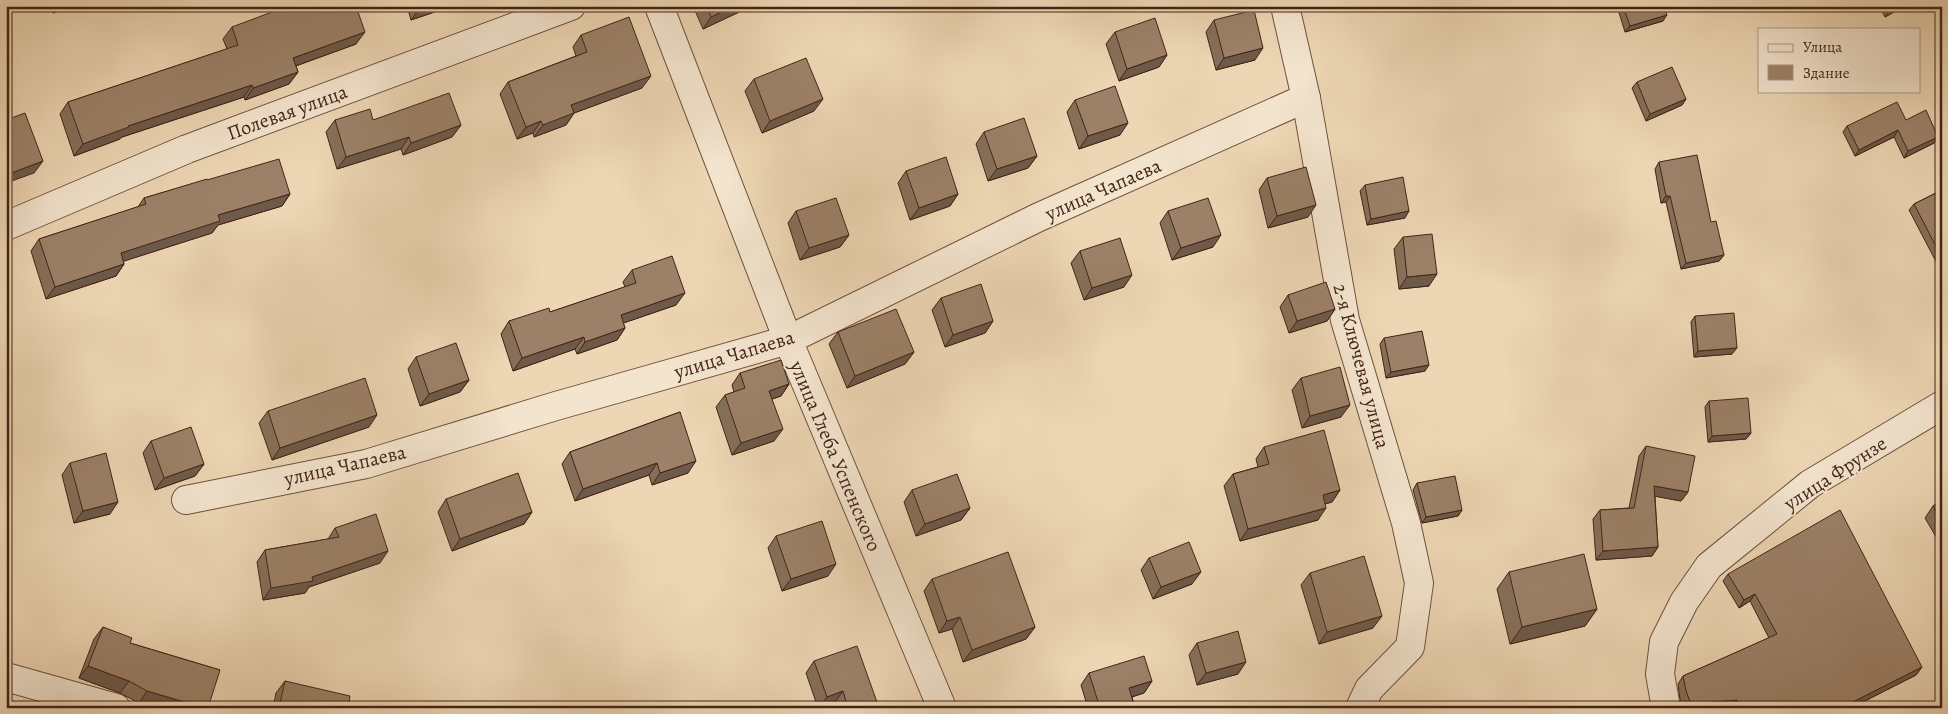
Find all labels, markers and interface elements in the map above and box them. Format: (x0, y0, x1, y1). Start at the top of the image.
legend (1758, 28, 1920, 92)
text: Улица (1803, 37, 1842, 57)
text: Здание (1803, 63, 1850, 83)
street label: Полевая улица (223, 78, 352, 147)
street label: улица Чапаева (1040, 152, 1166, 227)
street label: 2-я Ключевая улица (1327, 281, 1397, 452)
street label: улица Чапаева (670, 323, 798, 386)
street label: улица Глеба Успенского (783, 356, 888, 556)
street label: улица Фрунзе (1778, 430, 1892, 517)
street label: улица Чапаева (281, 438, 409, 493)

